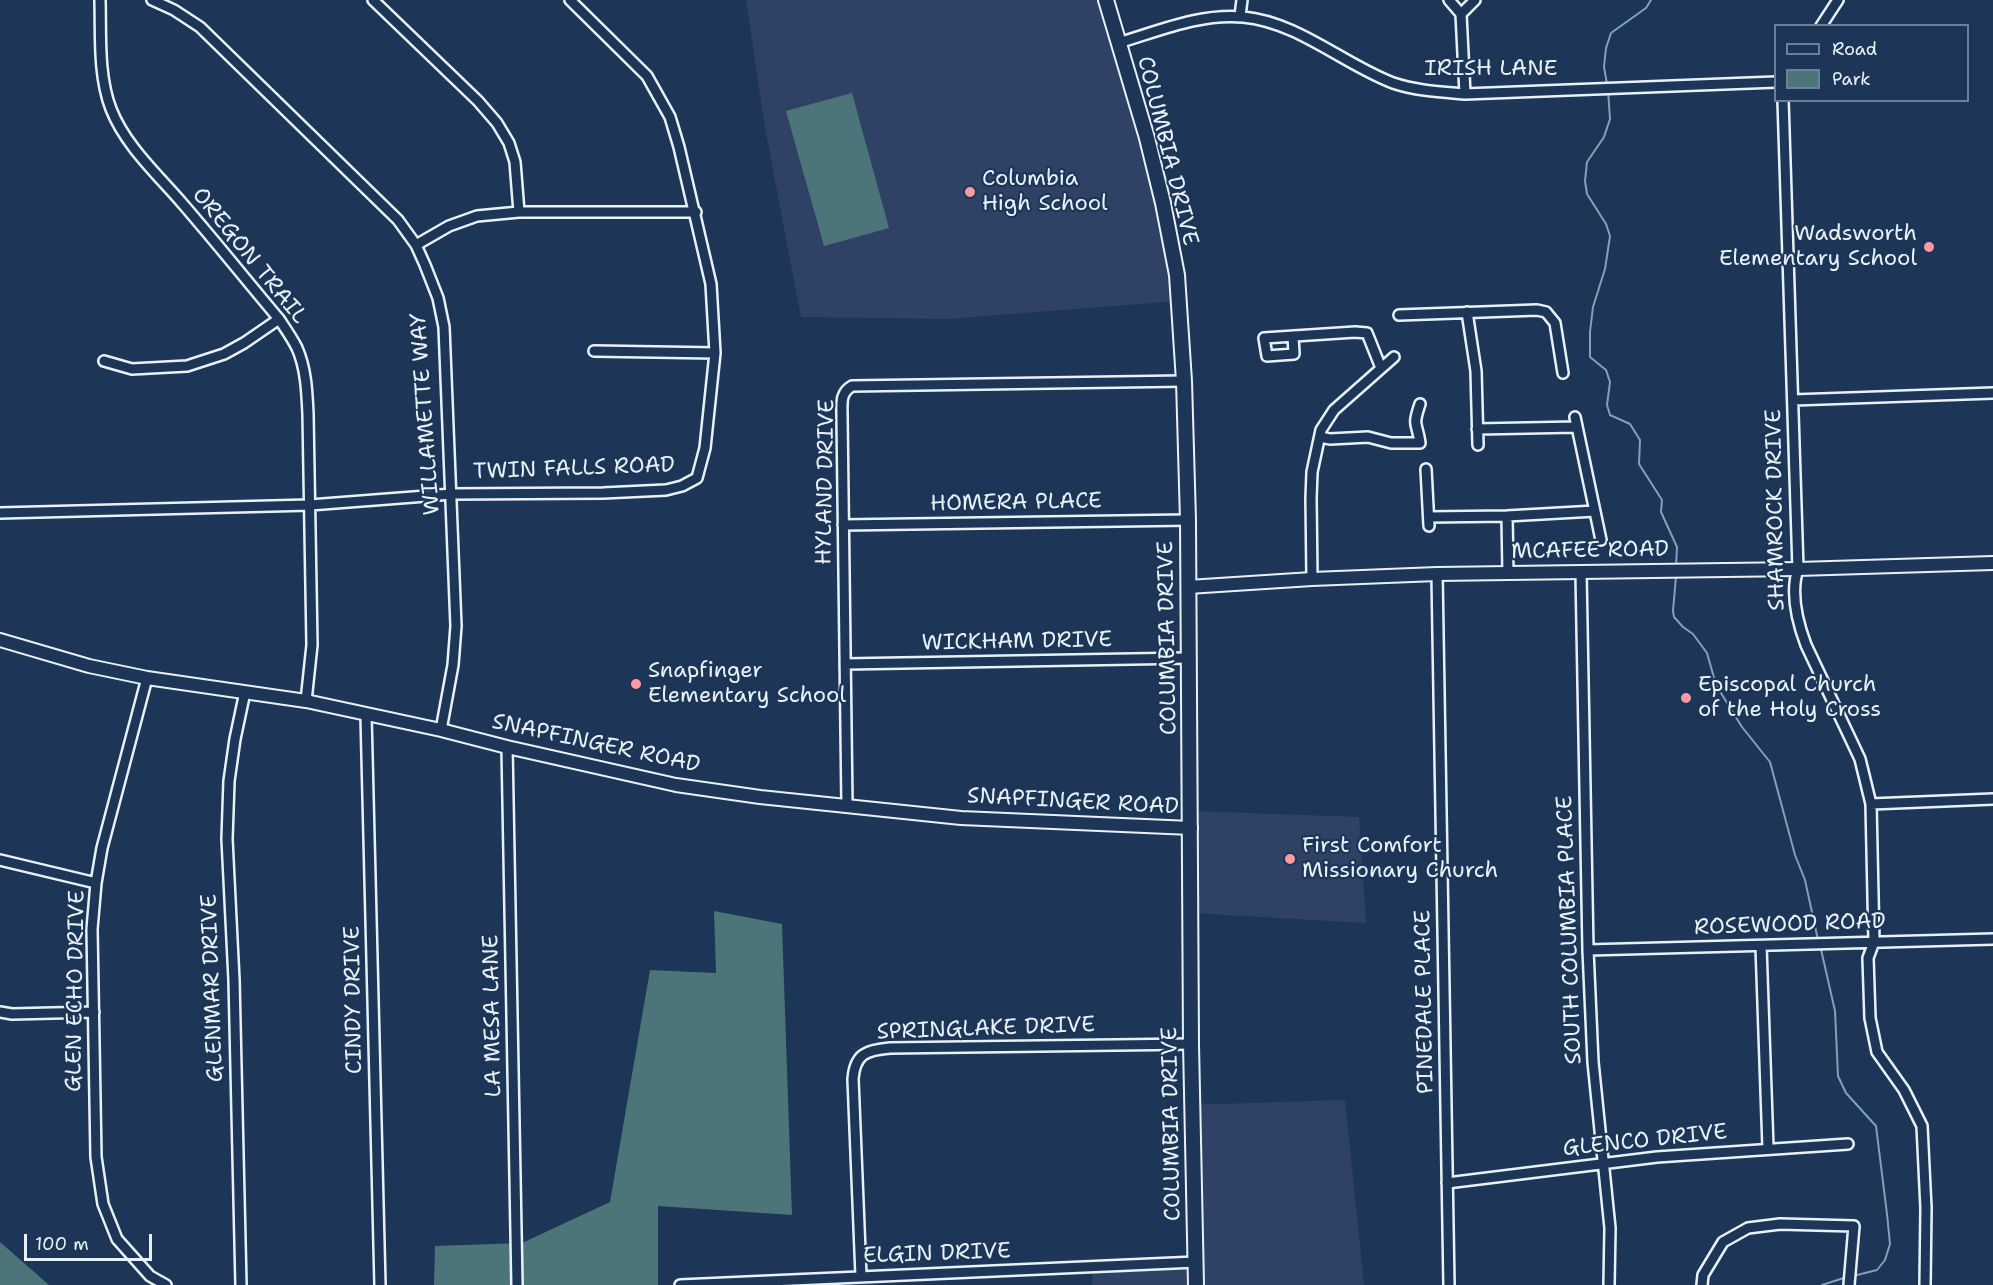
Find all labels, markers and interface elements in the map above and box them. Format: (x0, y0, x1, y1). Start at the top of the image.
legend (1774, 24, 1969, 102)
text: Road (1832, 37, 1877, 61)
street label: COLUMBIA DRIVE (1131, 54, 1203, 248)
street label: IRISH LANE (1425, 56, 1557, 82)
text: Park (1832, 67, 1871, 91)
place label: Columbia High School (982, 166, 1108, 218)
street label: OREGON TRAIL (186, 183, 312, 329)
marker: Columbia High School (963, 185, 977, 199)
place label: Wadsworth Elementary School (1719, 221, 1917, 272)
marker: Wadsworth Elementary School (1922, 240, 1936, 254)
street label: WILLAMETTE WAY (406, 312, 446, 516)
street label: HYLAND DRIVE (811, 399, 841, 565)
street label: SHAMROCK DRIVE (1761, 409, 1791, 611)
street label: TWIN FALLS ROAD (473, 452, 675, 486)
street label: HOMERA PLACE (930, 488, 1102, 518)
street label: MCAFEE ROAD (1511, 536, 1669, 566)
street label: COLUMBIA DRIVE (1153, 541, 1183, 735)
street label: WICKHAM DRIVE (922, 627, 1112, 657)
place label: Snapfinger Elementary School (648, 658, 846, 710)
place label: Episcopal Church of the Holy Cross (1698, 672, 1881, 724)
marker: Snapfinger Elementary School (629, 677, 643, 691)
marker: Episcopal Church of the Holy Cross (1679, 691, 1693, 705)
street label: SNAPFINGER ROAD (490, 709, 702, 779)
street label: SNAPFINGER ROAD (966, 783, 1180, 821)
street label: SOUTH COLUMBIA PLACE (1552, 795, 1588, 1065)
place label: First Comfort Missionary Church (1302, 833, 1498, 884)
marker: First Comfort Missionary Church (1283, 852, 1297, 866)
street label: GLEN ECHO DRIVE (61, 890, 91, 1092)
street label: GLENMAR DRIVE (197, 893, 229, 1083)
street label: ROSEWOOD ROAD (1694, 908, 1886, 942)
street label: PINEDALE PLACE (1410, 910, 1440, 1094)
street label: CINDY DRIVE (340, 926, 368, 1074)
street label: LA MESA LANE (478, 934, 508, 1098)
street label: SPRINGLAKE DRIVE (876, 1012, 1096, 1046)
street label: COLUMBIA DRIVE (1157, 1027, 1187, 1221)
street label: GLENCO DRIVE (1562, 1119, 1728, 1163)
scale bar (27, 1222, 154, 1260)
text: 100 m (35, 1232, 89, 1256)
street label: ELGIN DRIVE (863, 1238, 1011, 1270)

